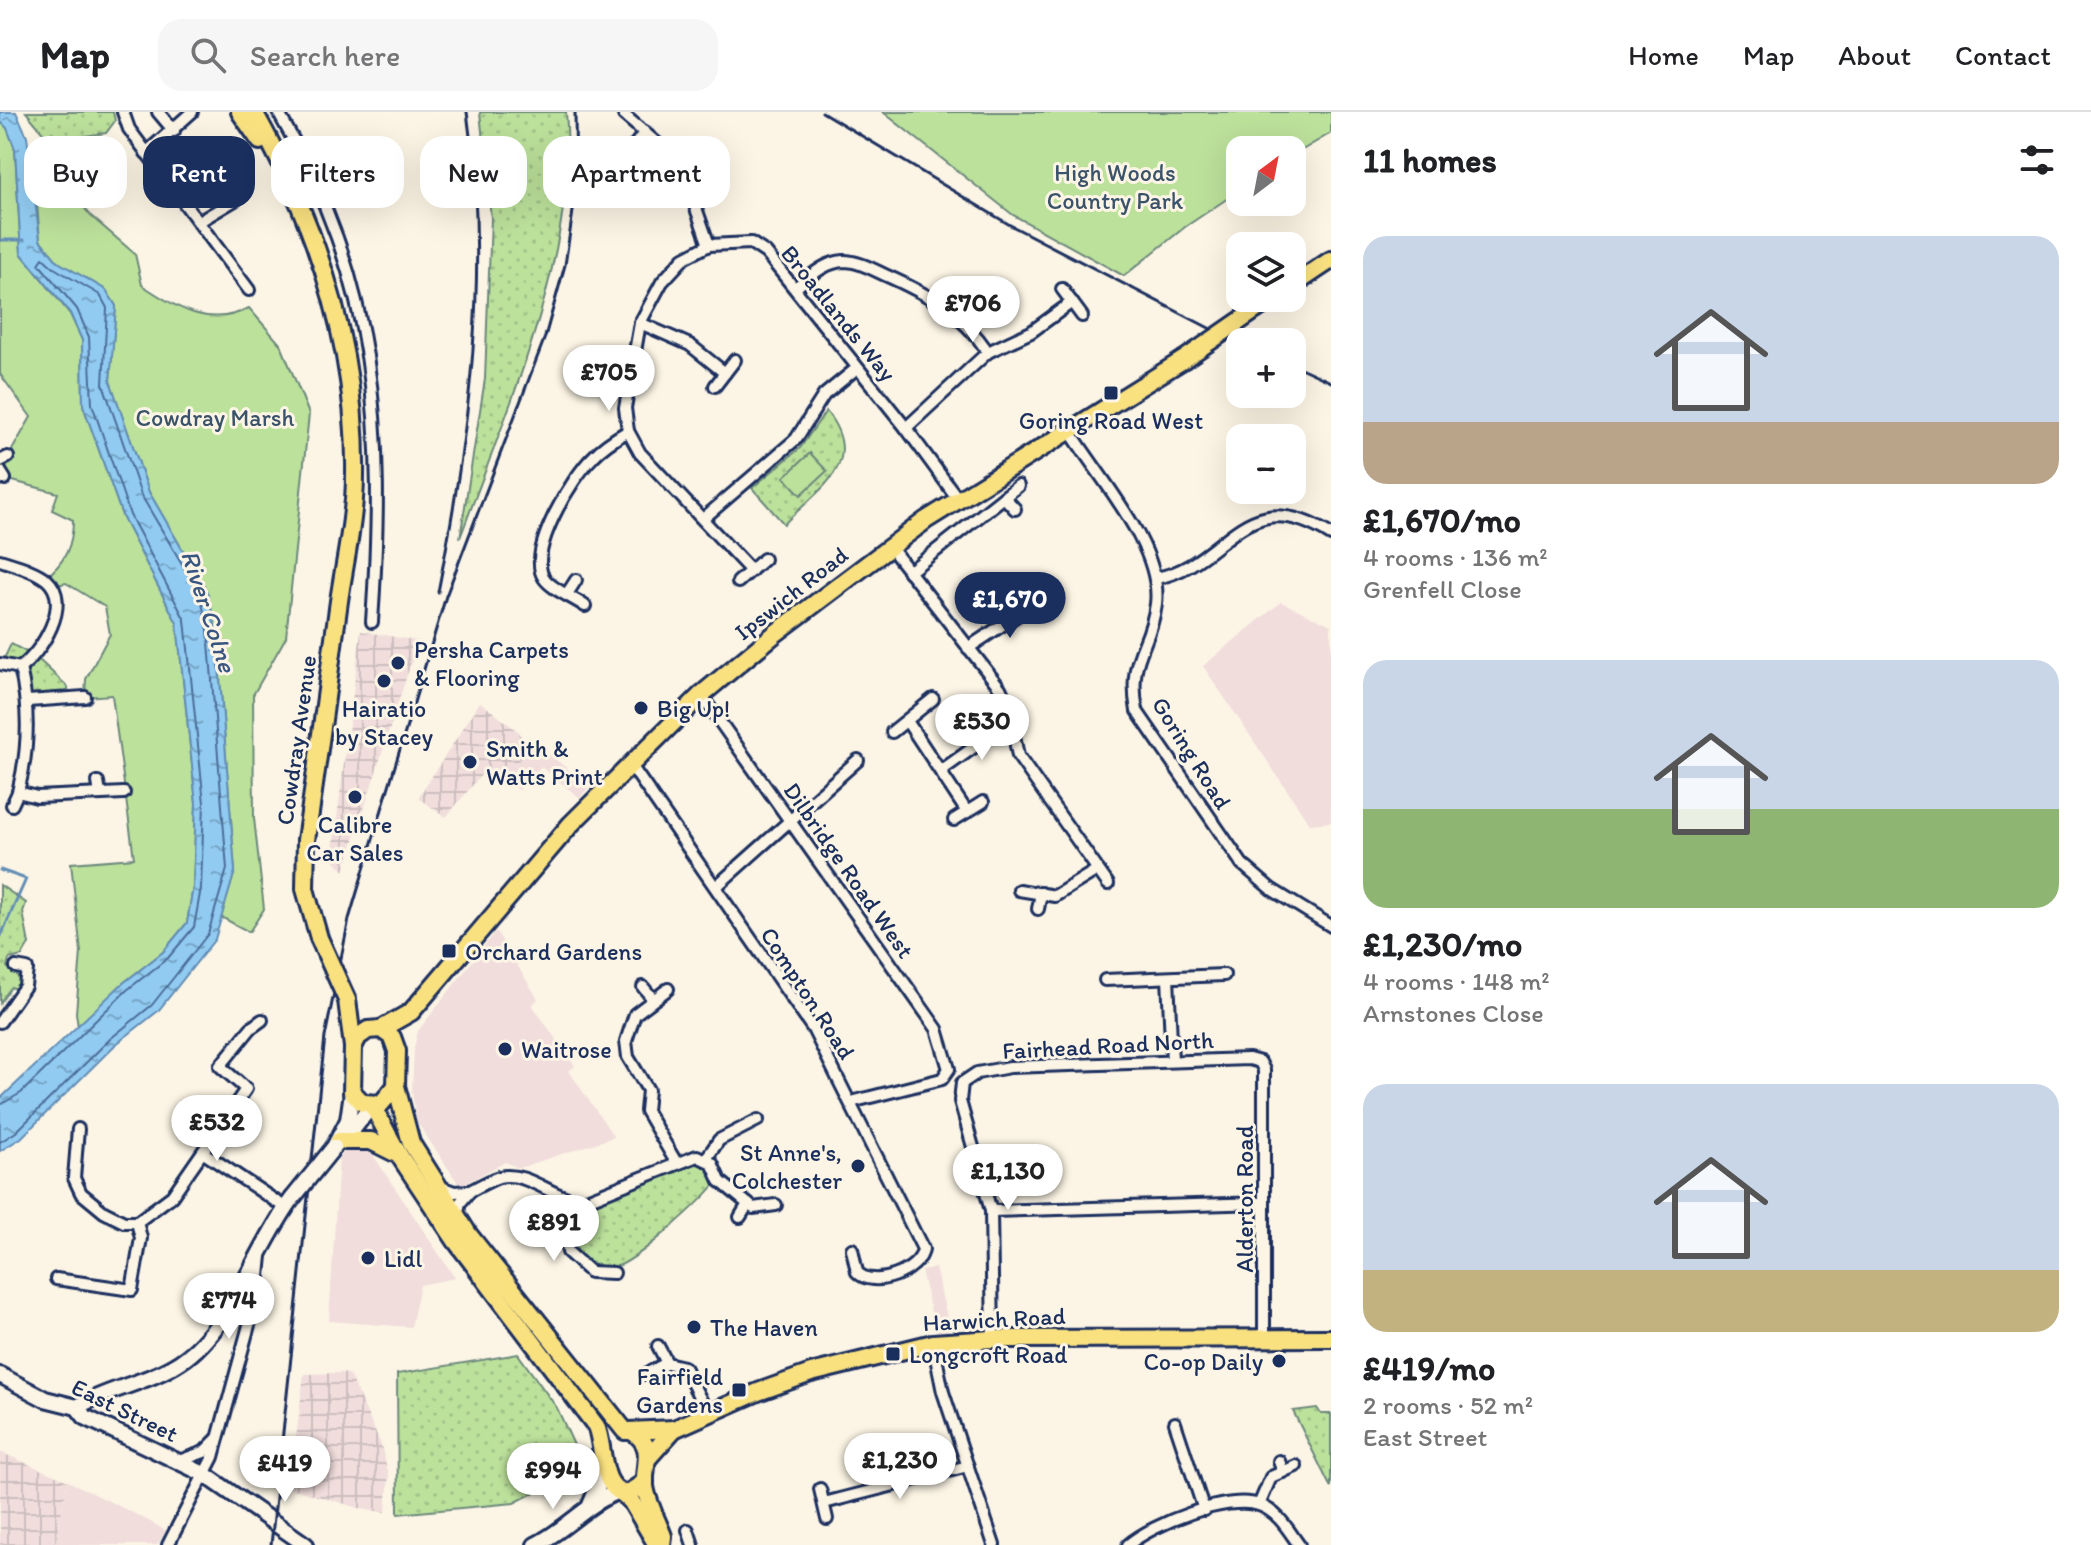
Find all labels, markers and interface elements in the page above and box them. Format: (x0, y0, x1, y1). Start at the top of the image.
search box (158, 19, 718, 91)
text: Map (40, 32, 110, 78)
icon: search (186, 33, 230, 77)
text: Search here (250, 37, 400, 74)
text: Home (1628, 38, 1699, 72)
text: Map (1743, 38, 1794, 72)
text: About (1838, 38, 1911, 72)
text: Contact (1955, 38, 2051, 72)
chip: Buy (24, 136, 127, 208)
chip: Rent (143, 136, 255, 208)
chip: Filters (271, 136, 404, 208)
chip: New (420, 136, 527, 208)
chip: Apartment (543, 136, 730, 208)
north arrow (1226, 136, 1306, 216)
map controls (1226, 136, 1306, 504)
icon: filters (2015, 138, 2059, 182)
text: 11 homes (1363, 140, 1497, 181)
park label: High Woods Country Park (1047, 158, 1184, 215)
button: layers (1226, 232, 1306, 312)
street label: Broadlands Way (775, 239, 903, 387)
pin: £706 (926, 276, 1020, 344)
text: £706 (945, 286, 1001, 318)
icon: home (1639, 288, 1783, 432)
button: + (1226, 328, 1306, 408)
pin: £705 (562, 345, 656, 413)
text: £705 (581, 355, 637, 387)
marker: Goring Road West (1102, 384, 1120, 402)
park label: Cowdray Marsh (136, 403, 295, 432)
place label: Goring Road West (1019, 406, 1203, 435)
button: − (1226, 424, 1306, 504)
text: £1,670/mo (1363, 500, 1521, 541)
street label: Ipswich Road (729, 540, 853, 646)
text: 4 rooms · 136 m² (1363, 541, 1548, 573)
water label: River Colne (174, 546, 244, 678)
pin: £1,670 (945, 572, 1075, 640)
text: Grenfell Close (1363, 573, 1522, 605)
text: £1,670 (973, 582, 1047, 614)
place label: Persha Carpets & Flooring (414, 635, 569, 692)
street label: Cowdray Avenue (270, 653, 322, 827)
marker: Persha Carpets & Flooring (389, 654, 407, 672)
marker: Hairatio by Stacey (375, 672, 393, 690)
street label: Goring Road (1146, 691, 1238, 815)
place label: Hairatio by Stacey (335, 694, 433, 751)
place label: Big Up! (657, 694, 730, 723)
pin: £530 (935, 694, 1029, 762)
marker: Big Up! (632, 699, 650, 717)
text: £530 (953, 704, 1011, 736)
icon: home (1639, 712, 1783, 856)
place label: Smith & Watts Print (486, 734, 603, 791)
marker: Smith & Watts Print (461, 753, 479, 771)
street label: Dilbridge Road West (777, 776, 921, 964)
marker: Calibre Car Sales (346, 788, 364, 806)
place label: Calibre Car Sales (306, 810, 404, 867)
street label: Compton Road (754, 921, 862, 1065)
text: £1,230/mo (1363, 924, 1523, 965)
place label: Orchard Gardens (465, 937, 642, 966)
marker: Orchard Gardens (440, 942, 458, 960)
text: 4 rooms · 148 m² (1363, 965, 1550, 997)
text: Arnstones Close (1363, 997, 1544, 1029)
street label: Fairhead Road North (1002, 1025, 1215, 1065)
place label: Waitrose (521, 1035, 612, 1064)
marker: Waitrose (496, 1040, 514, 1058)
pin: £532 (170, 1095, 264, 1163)
text: £532 (189, 1105, 245, 1137)
street label: Alderton Road (1230, 1125, 1259, 1273)
icon: home (1639, 1136, 1783, 1280)
place label: St Anne's, Colchester (732, 1138, 842, 1195)
pin: £1,130 (943, 1144, 1073, 1212)
text: £1,130 (971, 1154, 1045, 1186)
marker: St Anne's, Colchester (849, 1157, 867, 1175)
pin: £891 (507, 1195, 601, 1263)
text: £891 (527, 1205, 581, 1237)
place label: Lidl (384, 1244, 423, 1273)
marker: Lidl (359, 1249, 377, 1267)
pin: £774 (182, 1273, 276, 1341)
text: £774 (201, 1283, 257, 1315)
street label: Harwich Road (922, 1301, 1066, 1337)
place label: The Haven (710, 1313, 818, 1342)
marker: The Haven (685, 1318, 703, 1336)
place label: Longcroft Road (909, 1340, 1068, 1369)
marker: Longcroft Road (884, 1345, 902, 1363)
place label: Co-op Daily (1143, 1347, 1264, 1376)
text: £419/mo (1363, 1348, 1495, 1389)
marker: Co-op Daily (1270, 1352, 1288, 1370)
place label: Fairfield Gardens (636, 1362, 723, 1419)
street label: East Street (67, 1372, 183, 1448)
marker: Fairfield Gardens (730, 1381, 748, 1399)
text: 2 rooms · 52 m² (1363, 1389, 1533, 1421)
text: East Street (1363, 1421, 1487, 1453)
pin: £1,230 (835, 1433, 965, 1501)
pin: £419 (238, 1436, 332, 1504)
pin: £994 (506, 1443, 600, 1511)
text: £1,230 (862, 1443, 938, 1475)
text: £419 (257, 1446, 313, 1478)
text: £994 (525, 1453, 581, 1485)

